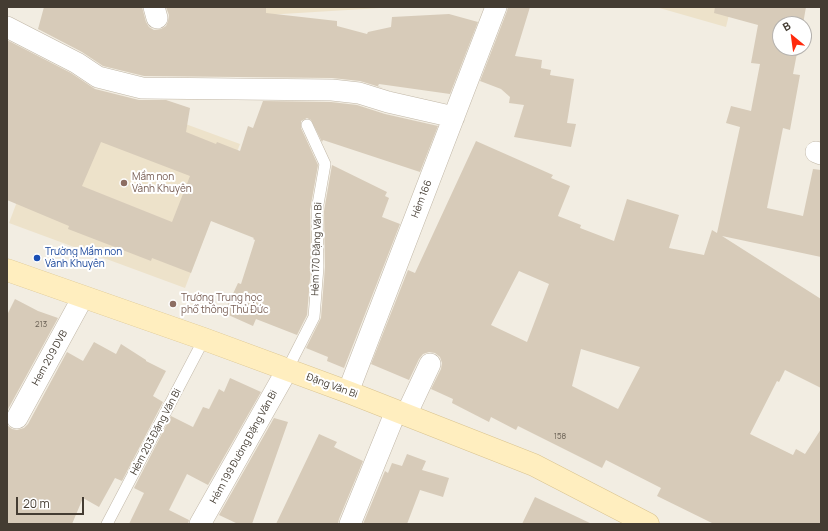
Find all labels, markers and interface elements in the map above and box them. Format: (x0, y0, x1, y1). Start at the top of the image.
north arrow (772, 16, 812, 56)
text: B (780, 18, 793, 34)
place label: Mầm non Vành Khuyên (132, 171, 192, 194)
marker: Mầm non Vành Khuyên (119, 178, 129, 188)
street label: Hẻm 166 (409, 178, 435, 220)
street label: Hẻm 170 Đặng Văn Bi (309, 202, 325, 296)
place label: Trường Mầm non Vành Khuyên (45, 246, 122, 270)
marker: Trường Mầm non Vành Khuyên (32, 253, 42, 263)
place label: Trường Trung học phổ thông Thủ Đức (181, 292, 268, 316)
marker: Trường Trung học phổ thông Thủ Đức (168, 299, 178, 309)
house number: 213 (35, 320, 47, 330)
street label: Hem 209 DVB (30, 328, 70, 388)
street label: Đặng Văn Bi (305, 371, 359, 401)
street label: Hẻm 203 Đặng Văn Bi (128, 387, 184, 477)
street label: Hẻm 199 Đường Đặng Văn Bi (208, 388, 280, 506)
house number: 158 (554, 432, 566, 442)
scale bar (18, 489, 86, 515)
text: 20 m (23, 495, 50, 512)

